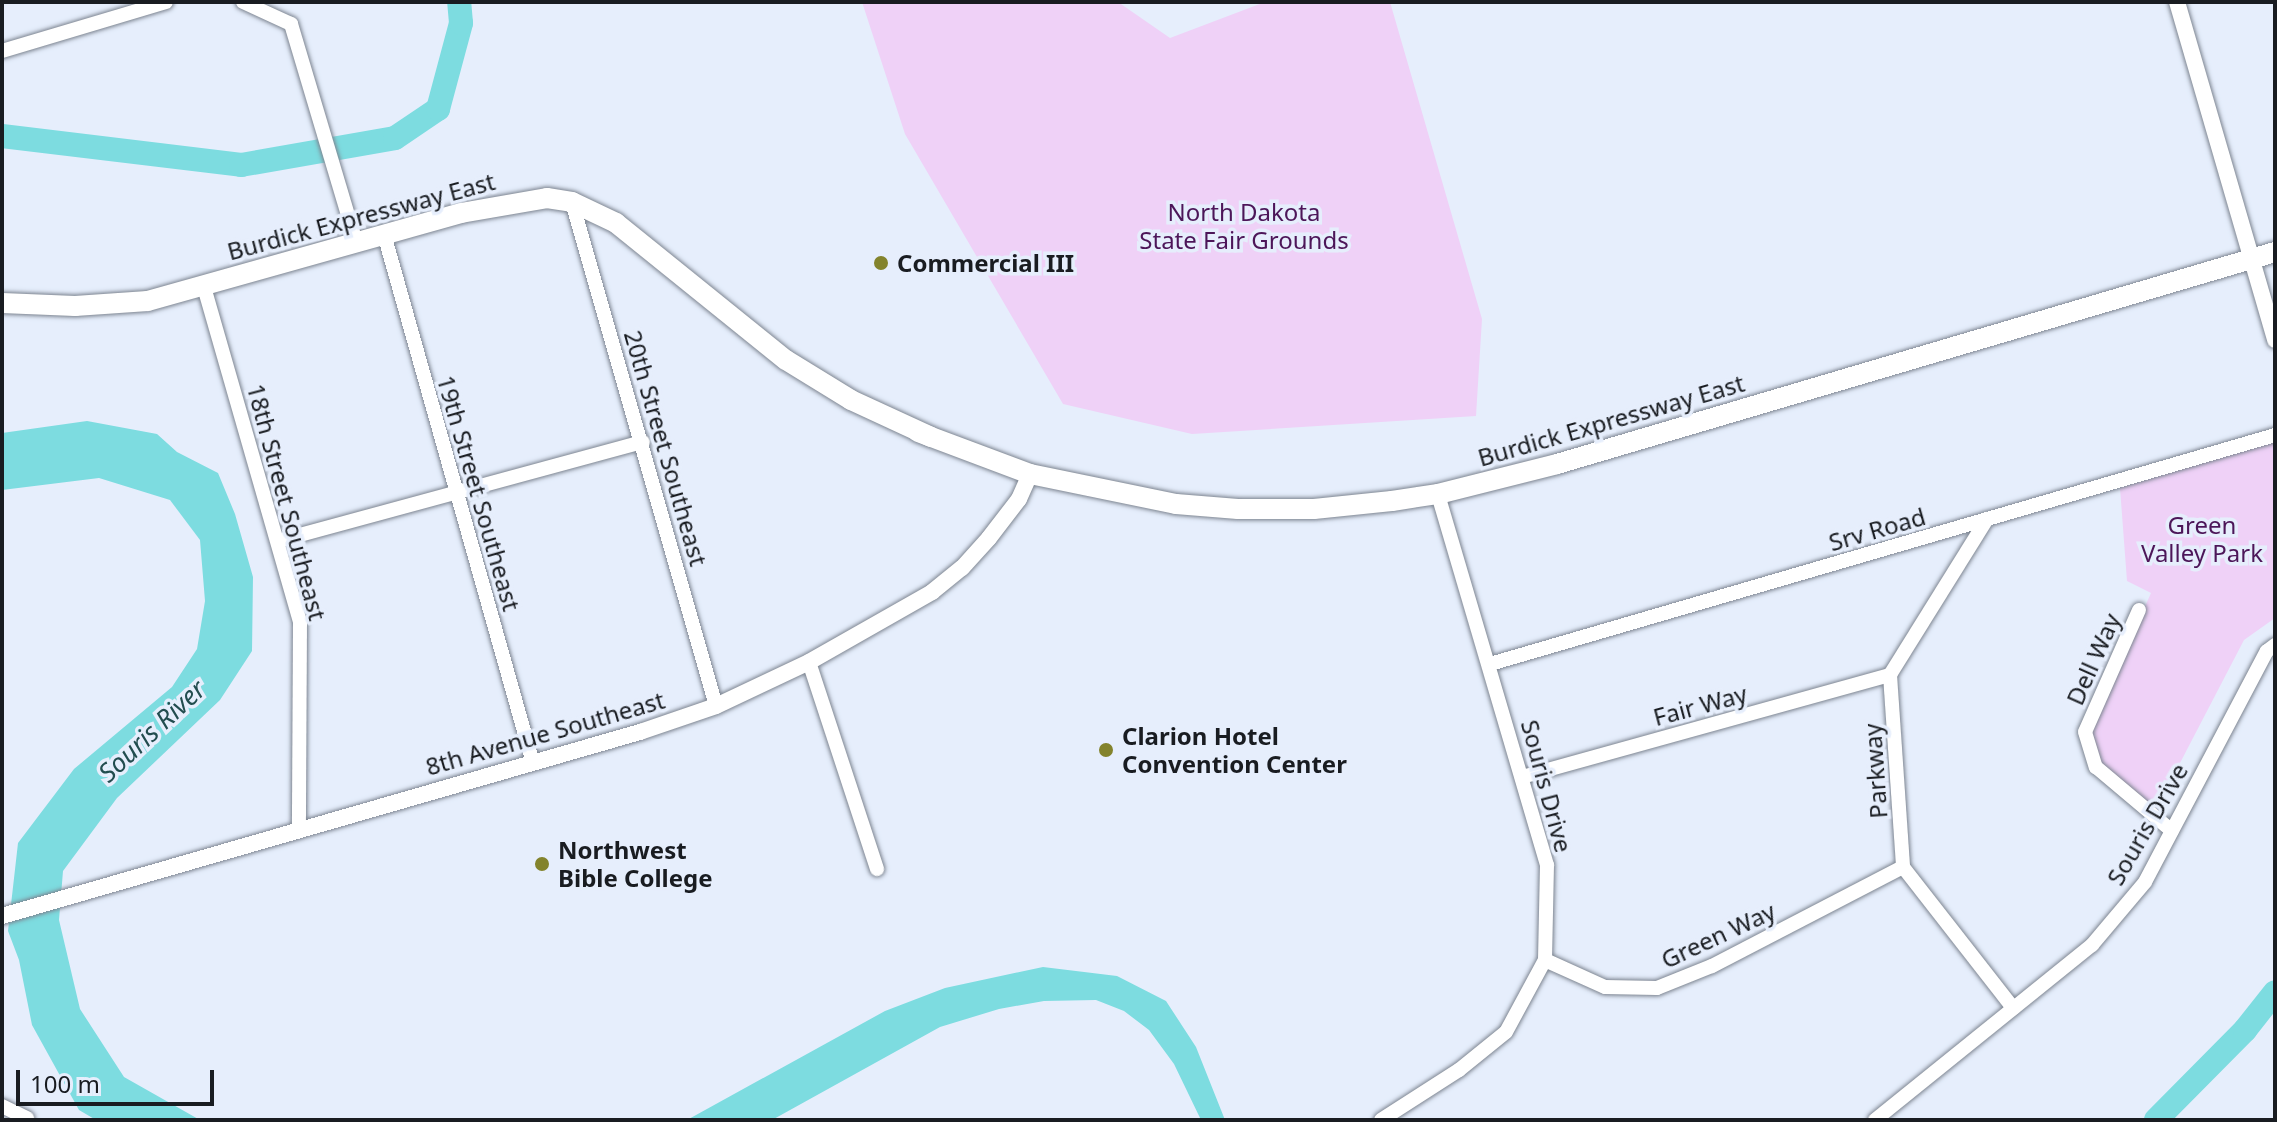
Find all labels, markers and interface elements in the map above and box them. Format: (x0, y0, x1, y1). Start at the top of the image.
street label: Burdick Expressway East (224, 166, 498, 266)
park label: North Dakota State Fair Grounds (1139, 198, 1349, 254)
place label: Commercial III (897, 249, 1074, 277)
marker: Commercial III (872, 254, 890, 272)
street label: 20th Street Southeast (619, 327, 713, 569)
street label: Burdick Expressway East (1474, 368, 1748, 472)
street label: 19th Street Southeast (432, 372, 526, 614)
street label: 18th Street Southeast (242, 381, 332, 623)
street label: Srv Road (1825, 501, 1929, 557)
park label: Green Valley Park (2141, 511, 2263, 567)
street label: Dell Way (2060, 609, 2126, 709)
water label: Souris River (92, 674, 212, 788)
street label: Fair Way (1650, 679, 1750, 731)
street label: 8th Avenue Southeast (422, 685, 668, 781)
street label: Souris Drive (1516, 717, 1578, 855)
place label: Clarion Hotel Convention Center (1122, 722, 1347, 778)
street label: Parkway (1857, 722, 1893, 820)
marker: Clarion Hotel Convention Center (1097, 741, 1115, 759)
street label: Souris Drive (2101, 758, 2193, 890)
place label: Northwest Bible College (558, 836, 713, 892)
marker: Northwest Bible College (533, 855, 551, 873)
street label: Green Way (1656, 896, 1780, 974)
scale bar (20, 1054, 218, 1104)
text: 100 m (30, 1067, 100, 1100)

